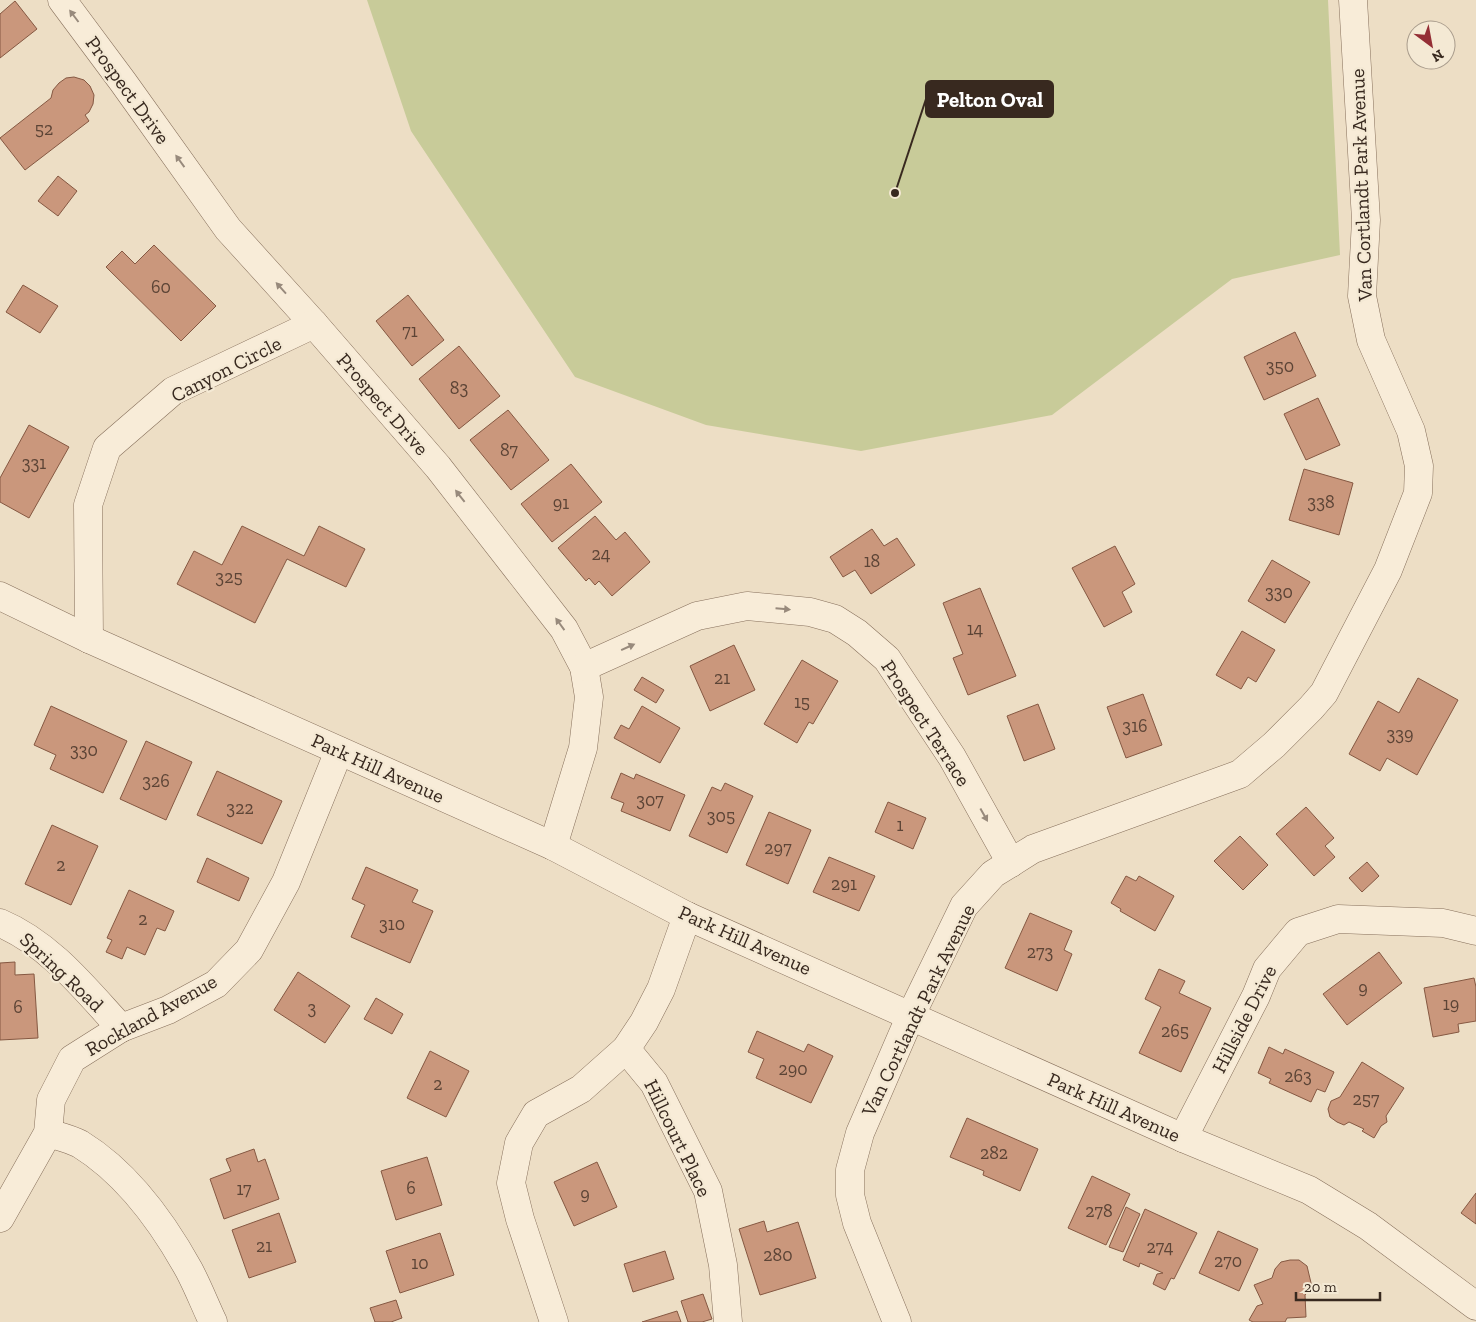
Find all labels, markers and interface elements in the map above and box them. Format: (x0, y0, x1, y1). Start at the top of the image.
one-way arrow (68, 10, 79, 23)
north arrow (1406, 20, 1456, 70)
street label: Prospect Drive (81, 31, 175, 149)
text: N (1428, 46, 1447, 66)
street label: Van Cortlandt Park Avenue (1345, 68, 1377, 303)
callout: Pelton Oval (926, 81, 1053, 117)
text: Pelton Oval (937, 87, 1043, 112)
house number: 52 (35, 118, 53, 140)
one-way arrow (175, 155, 185, 168)
house number: 60 (151, 276, 171, 298)
one-way arrow (276, 282, 287, 295)
house number: 71 (402, 320, 418, 342)
street label: Canyon Circle (167, 331, 285, 407)
street label: Prospect Drive (332, 348, 434, 460)
house number: 350 (1266, 355, 1294, 377)
house number: 83 (450, 377, 468, 399)
house number: 87 (500, 439, 519, 461)
house number: 331 (22, 452, 46, 474)
one-way arrow (455, 490, 466, 503)
house number: 338 (1307, 491, 1335, 513)
house number: 91 (553, 492, 569, 514)
house number: 24 (592, 543, 611, 565)
house number: 18 (864, 550, 880, 572)
house number: 325 (215, 566, 243, 588)
house number: 330 (1265, 581, 1293, 603)
one-way arrow (776, 606, 792, 614)
one-way arrow (555, 617, 565, 631)
house number: 14 (967, 618, 984, 640)
one-way arrow (621, 642, 635, 650)
street label: Prospect Terrace (876, 655, 976, 791)
house number: 21 (714, 667, 730, 689)
house number: 15 (794, 691, 810, 713)
house number: 316 (1122, 715, 1148, 737)
house number: 339 (1386, 723, 1414, 745)
street label: Park Hill Avenue (308, 728, 448, 808)
house number: 330 (70, 739, 98, 761)
house number: 326 (142, 770, 170, 792)
house number: 307 (636, 789, 664, 811)
house number: 322 (226, 797, 254, 819)
house number: 305 (707, 805, 735, 827)
one-way arrow (980, 808, 989, 821)
house number: 1 (897, 814, 904, 836)
house number: 297 (764, 837, 792, 859)
house number: 2 (56, 854, 66, 876)
house number: 291 (831, 873, 857, 895)
street label: Park Hill Avenue (675, 900, 815, 980)
street label: Van Cortlandt Park Avenue (856, 900, 980, 1121)
house number: 2 (138, 908, 148, 930)
house number: 310 (379, 913, 405, 935)
street label: Spring Road (15, 927, 109, 1017)
house number: 273 (1027, 941, 1053, 963)
street label: Hillside Drive (1207, 961, 1281, 1077)
street label: Rockland Avenue (81, 969, 221, 1061)
house number: 9 (1358, 977, 1368, 999)
house number: 19 (1443, 993, 1459, 1015)
house number: 6 (13, 996, 23, 1018)
house number: 3 (308, 997, 317, 1019)
house number: 265 (1161, 1020, 1189, 1042)
house number: 290 (778, 1058, 808, 1080)
house number: 263 (1284, 1065, 1312, 1087)
street label: Park Hill Avenue (1044, 1067, 1184, 1147)
house number: 2 (433, 1073, 443, 1095)
street label: Hillcourt Place (639, 1075, 717, 1201)
house number: 257 (1353, 1088, 1380, 1110)
house number: 282 (980, 1142, 1008, 1164)
house number: 6 (406, 1177, 416, 1199)
house number: 17 (236, 1178, 252, 1200)
house number: 9 (580, 1183, 590, 1205)
house number: 278 (1085, 1200, 1113, 1222)
house number: 21 (256, 1235, 272, 1257)
house number: 274 (1146, 1236, 1174, 1258)
house number: 280 (763, 1244, 793, 1266)
house number: 270 (1214, 1250, 1242, 1272)
house number: 10 (411, 1252, 429, 1274)
scale bar (1296, 1270, 1380, 1302)
text: 20 m (1304, 1278, 1337, 1296)

